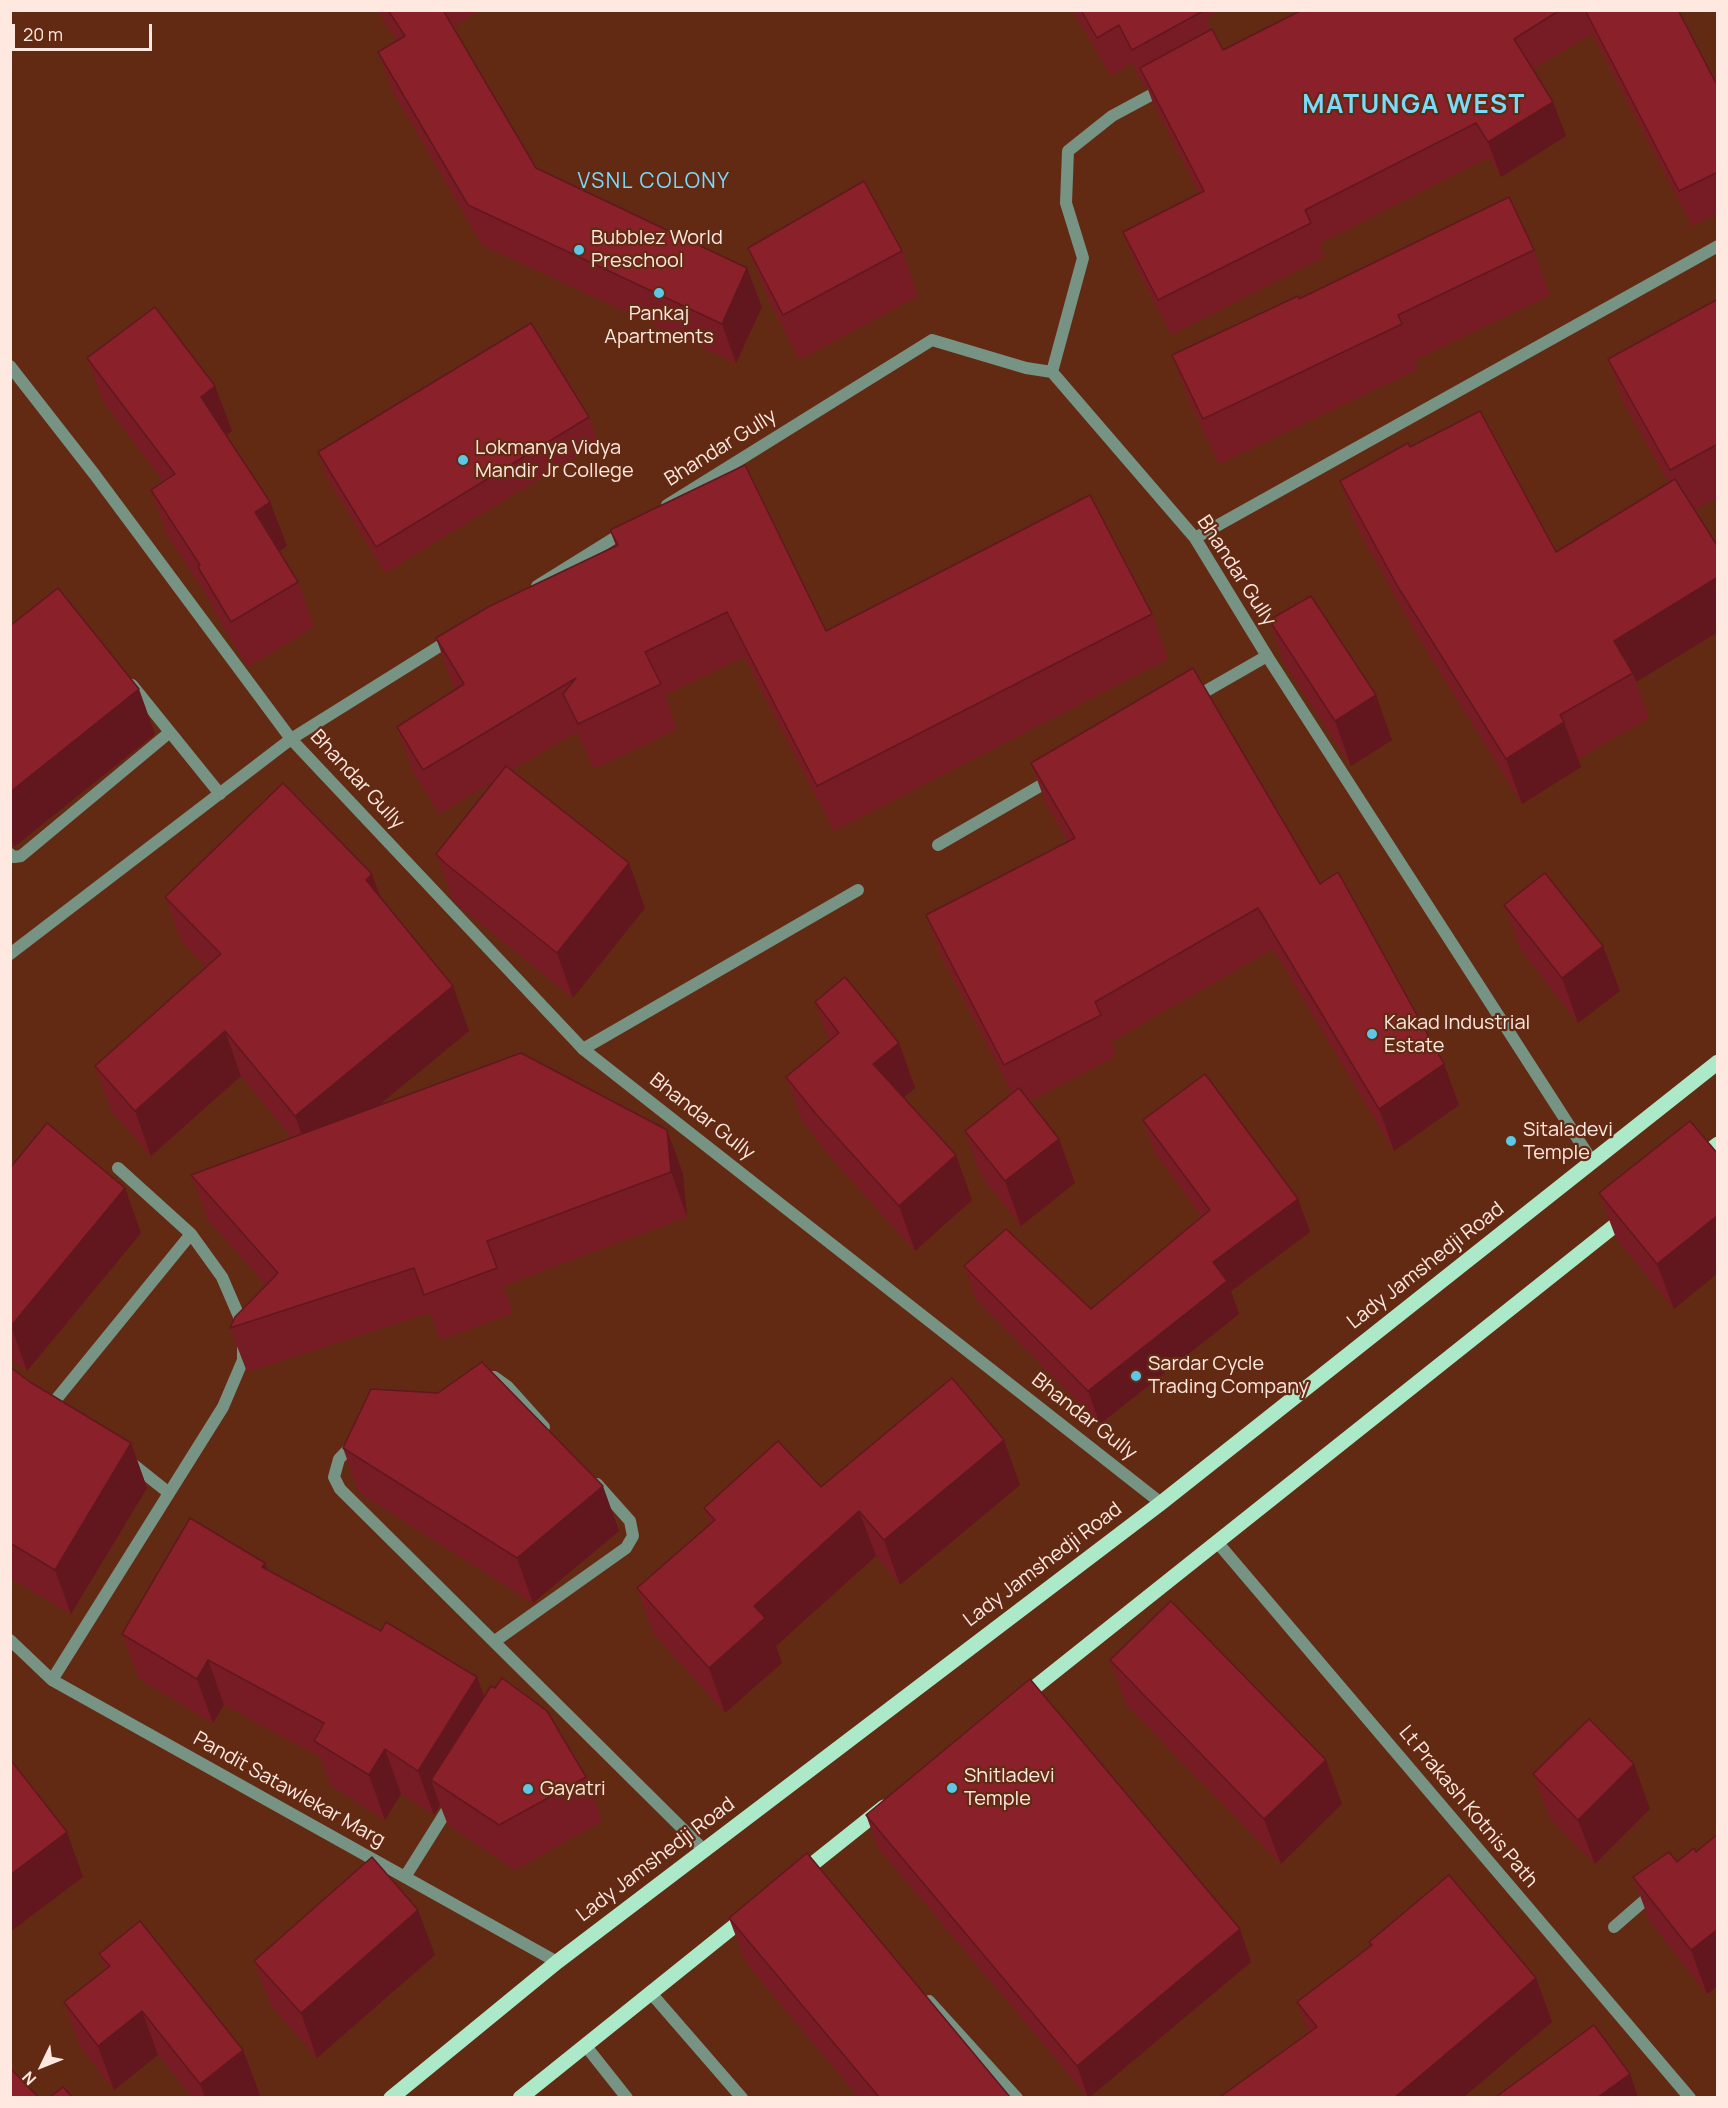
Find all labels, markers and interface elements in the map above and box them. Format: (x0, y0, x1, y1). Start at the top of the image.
scale bar (15, 12, 154, 50)
text: 20 m (23, 22, 63, 46)
district label: MATUNGA WEST (1302, 90, 1526, 122)
district label: VSNL COLONY (578, 169, 730, 195)
place label: Bubblez World Preschool (591, 226, 723, 273)
marker: Bubblez World Preschool (572, 243, 586, 257)
marker: Pankaj Apartments (652, 286, 666, 300)
place label: Pankaj Apartments (604, 302, 714, 349)
street label: Bhandar Gully (661, 404, 781, 492)
place label: Lokmanya Vidya Mandir Jr College (475, 436, 634, 483)
marker: Lokmanya Vidya Mandir Jr College (456, 453, 470, 467)
street label: Bhandar Gully (1191, 511, 1281, 631)
street label: Bhandar Gully (305, 725, 409, 835)
place label: Kakad Industrial Estate (1384, 1011, 1530, 1058)
marker: Kakad Industrial Estate (1365, 1027, 1379, 1041)
street label: Bhandar Gully (645, 1068, 759, 1166)
place label: Sitaladevi Temple (1523, 1118, 1613, 1165)
marker: Sitaladevi Temple (1504, 1134, 1518, 1148)
street label: Lady Jamshedji Road (1343, 1197, 1509, 1335)
place label: Sardar Cycle Trading Company (1148, 1352, 1309, 1399)
street label: Bhandar Gully (1027, 1368, 1141, 1466)
marker: Sardar Cycle Trading Company (1129, 1369, 1143, 1383)
street label: Lady Jamshedji Road (959, 1498, 1127, 1632)
street label: Lt Prakash Kotnis Path (1393, 1721, 1543, 1893)
street label: Pandit Satawlekar Marg (189, 1727, 389, 1853)
place label: Shitladevi Temple (964, 1764, 1055, 1811)
place label: Gayatri (540, 1777, 606, 1801)
marker: Shitladevi Temple (945, 1781, 959, 1795)
marker: Gayatri (521, 1782, 535, 1796)
street label: Lady Jamshedji Road (572, 1793, 740, 1927)
north arrow (12, 2036, 72, 2096)
text: N (17, 2067, 41, 2090)

